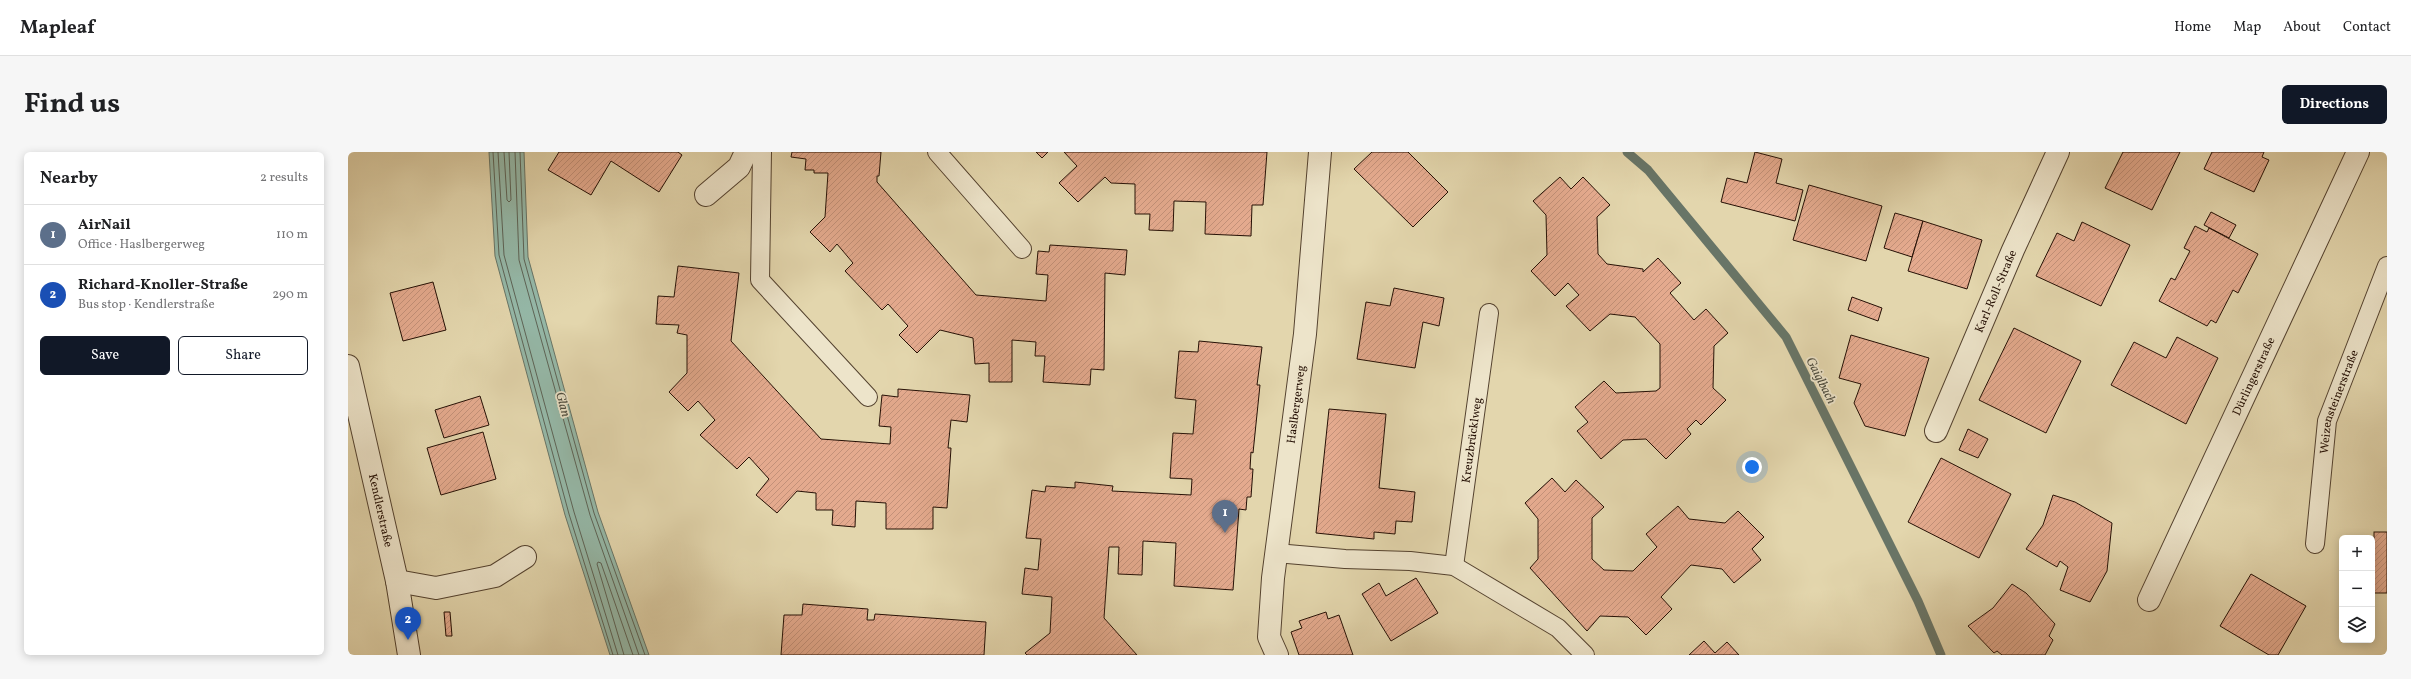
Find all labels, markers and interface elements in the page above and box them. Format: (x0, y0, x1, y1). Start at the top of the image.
text: Mapleaf (20, 15, 95, 41)
text: Home (2174, 18, 2211, 37)
text: Map (2233, 18, 2261, 37)
text: About (2283, 18, 2321, 37)
text: Contact (2343, 18, 2391, 37)
text: Find us (24, 85, 120, 124)
button: Directions (2282, 85, 2387, 124)
text: Nearby (40, 167, 98, 190)
text: 2 results (260, 169, 308, 187)
text: AirNail (78, 215, 130, 236)
text: 1 (50, 226, 56, 244)
text: 110 m (276, 226, 308, 244)
text: Office · Haslbergerweg (78, 236, 205, 254)
street label: Karl-Roll-Straße (1972, 247, 2021, 335)
text: Richard-Knoller-Straße (78, 275, 248, 296)
text: 2 (50, 286, 56, 304)
text: 290 m (272, 286, 308, 304)
text: Bus stop · Kendlerstraße (78, 296, 215, 314)
street label: Dürlingerstraße (2229, 334, 2280, 419)
button: Save (40, 336, 170, 375)
button: Share (178, 336, 308, 375)
street label: Weizensteinerstraße (2317, 347, 2363, 455)
water label: Gaiglbach (1801, 354, 1840, 408)
street label: Haslbergerweg (1284, 364, 1310, 445)
water label: Glan (550, 390, 574, 419)
street label: Kreuzbrücklweg (1459, 396, 1486, 484)
your location (1742, 457, 1762, 477)
street label: Kendlerstraße (364, 472, 396, 549)
pin: 1 (1212, 500, 1238, 533)
map controls (2339, 535, 2375, 643)
button: + (2339, 535, 2375, 571)
button: − (2339, 571, 2375, 607)
pin: 2 (395, 607, 421, 640)
button: layers (2339, 607, 2375, 643)

